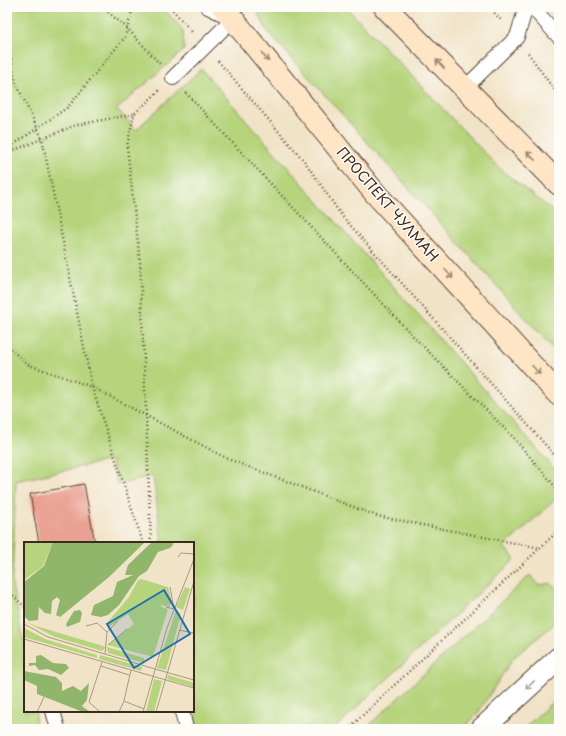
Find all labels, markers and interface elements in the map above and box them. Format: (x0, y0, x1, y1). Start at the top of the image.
one-way arrow (261, 52, 270, 62)
one-way arrow (435, 59, 445, 69)
street label: ПРОСПЕКТ ЧУЛМАН (332, 142, 444, 266)
one-way arrow (527, 151, 536, 161)
one-way arrow (444, 269, 453, 279)
one-way arrow (532, 365, 541, 375)
inset map (24, 542, 194, 712)
one-way arrow (525, 680, 535, 689)

